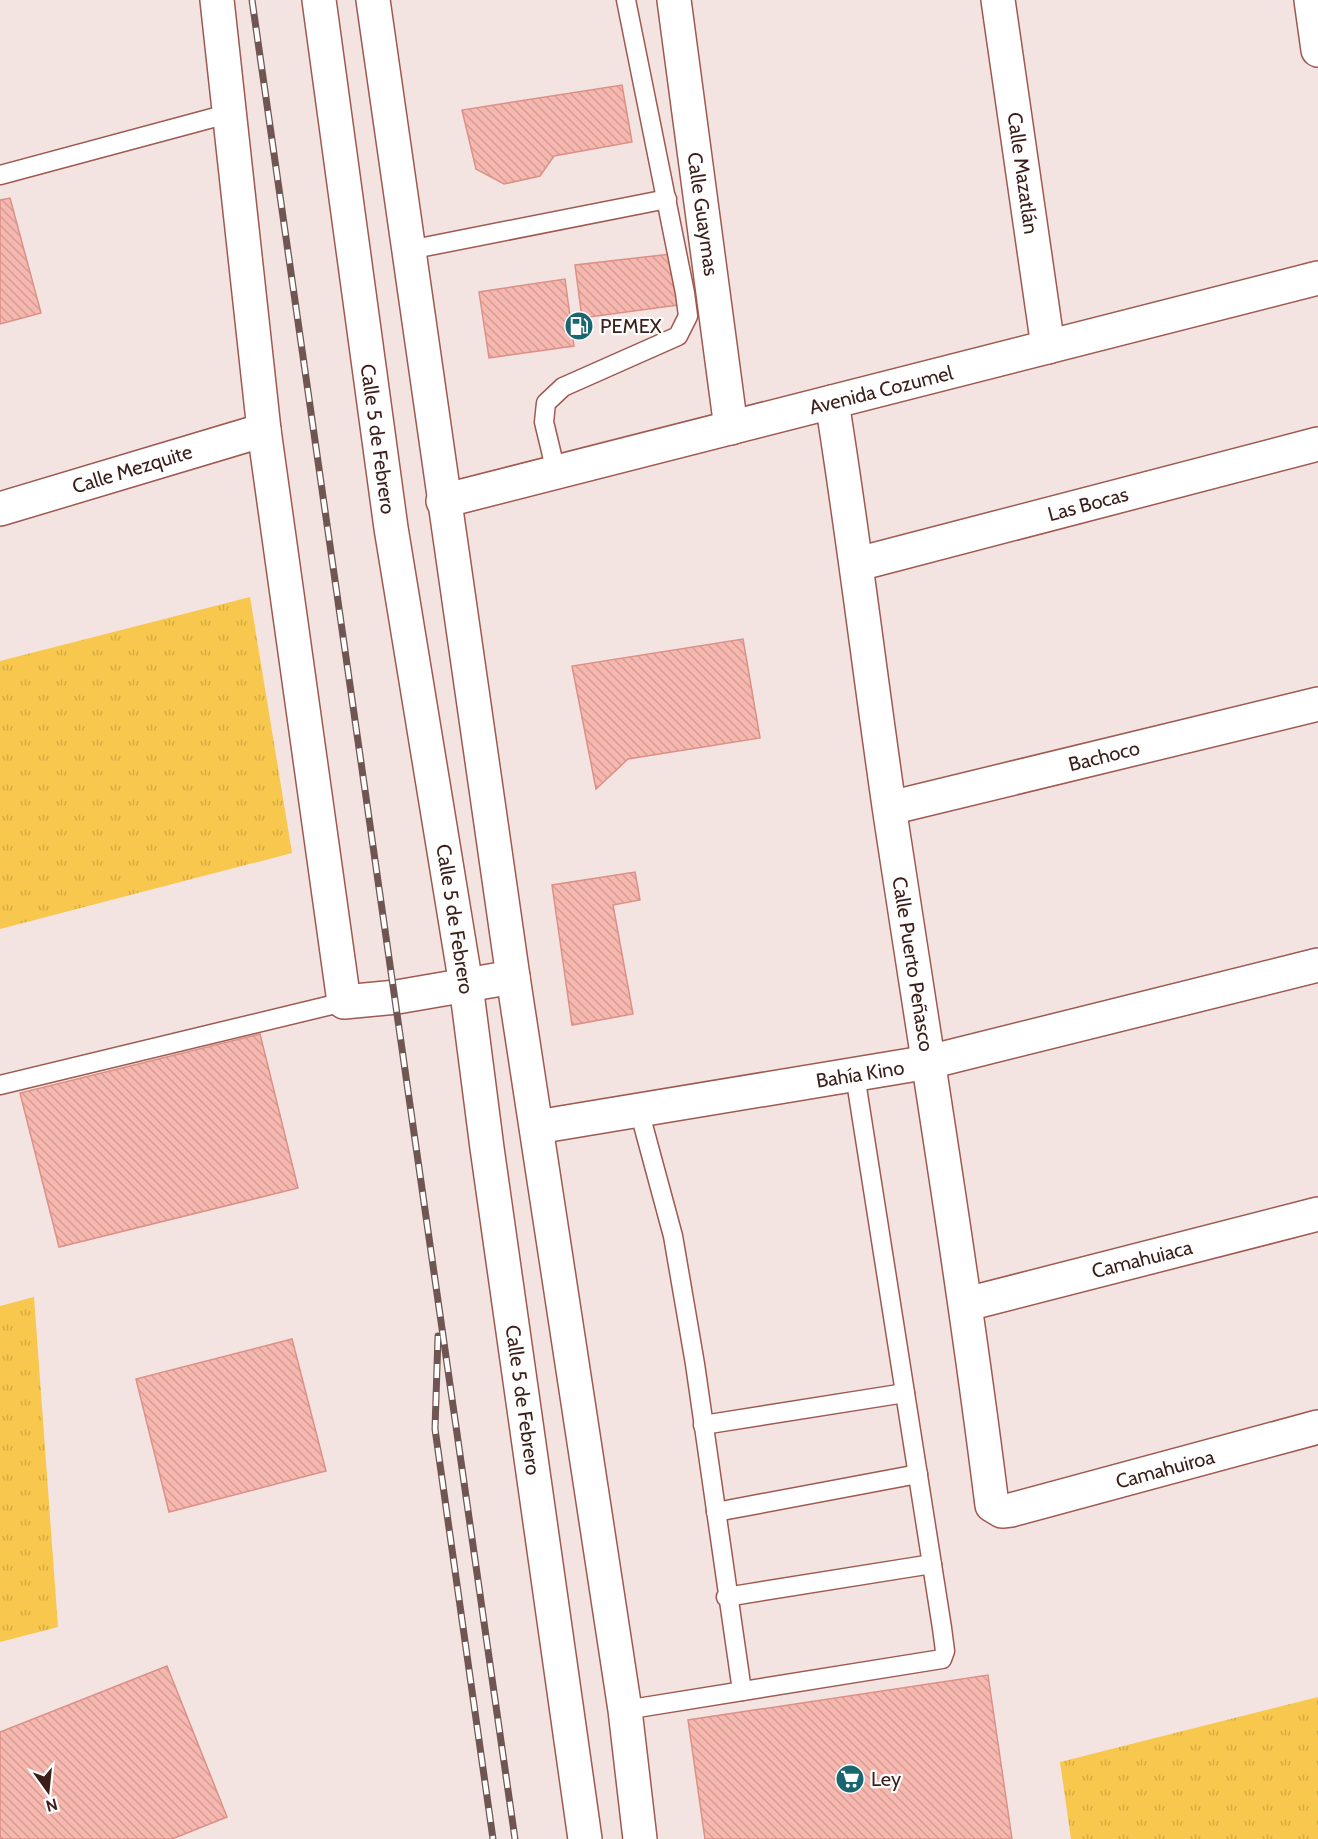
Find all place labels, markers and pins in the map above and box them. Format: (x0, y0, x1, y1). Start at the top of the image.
fuel station icon: PEMEX (563, 310, 595, 342)
place label: PEMEX (600, 314, 662, 338)
supermarket icon: Ley (834, 1763, 866, 1795)
place label: Ley (871, 1767, 901, 1791)

